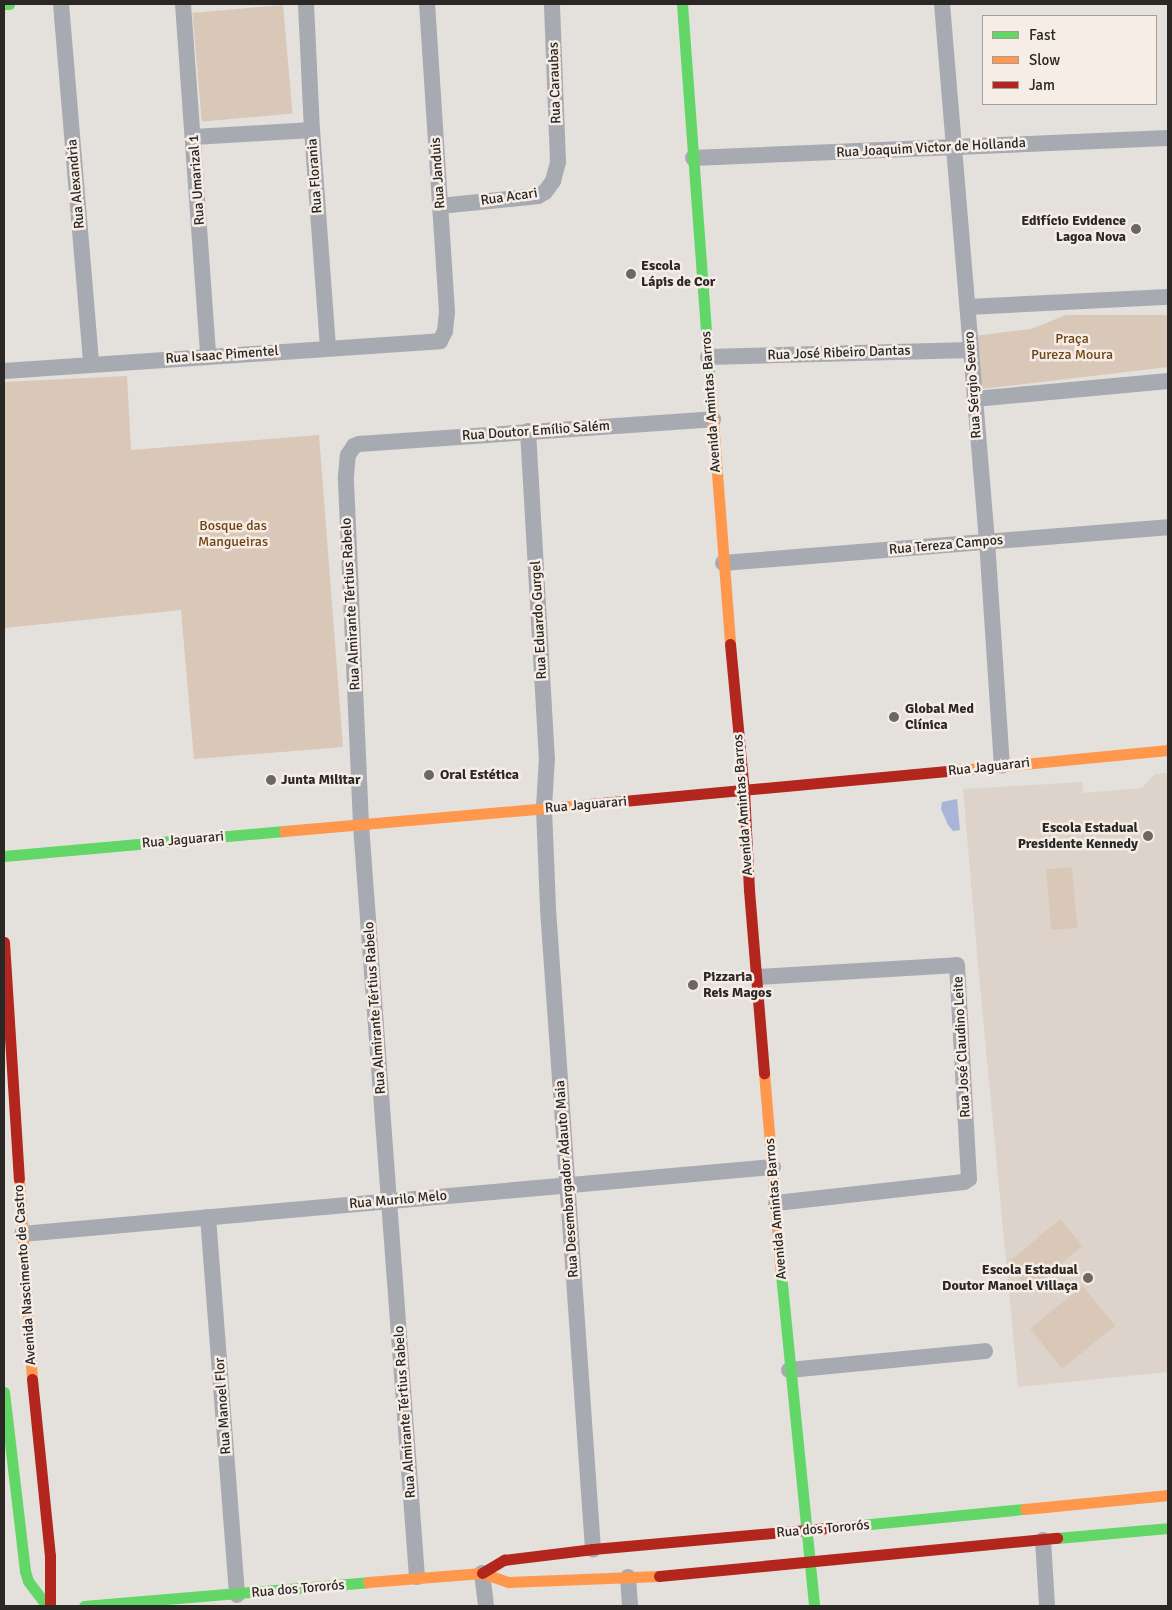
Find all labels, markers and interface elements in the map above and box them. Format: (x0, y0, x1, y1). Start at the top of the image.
legend (982, 15, 1157, 105)
text: Fast (1029, 26, 1056, 44)
street label: Rua Caraubas (545, 42, 565, 124)
text: Slow (1029, 51, 1060, 69)
text: Jam (1029, 76, 1055, 94)
street label: Rua Umarizal 1 (185, 134, 209, 226)
street label: Rua Joaquim Victor de Hollanda (836, 135, 1026, 161)
street label: Rua Janduis (427, 137, 449, 209)
street label: Rua Alexandria (64, 138, 88, 230)
street label: Rua Florania (304, 138, 326, 214)
street label: Rua Acari (479, 185, 539, 209)
place label: Edifício Evidence Lagoa Nova (1021, 213, 1126, 246)
marker: Edifício Evidence Lagoa Nova (1130, 223, 1142, 235)
place label: Escola Lápis de Cor (641, 258, 715, 290)
marker: Escola Lápis de Cor (625, 268, 637, 280)
street label: Avenida Amintas Barros (698, 331, 724, 473)
street label: Rua Sérgio Severo (961, 331, 985, 439)
park label: Praça Pureza Moura (1031, 331, 1113, 364)
street label: Rua José Ribeiro Dantas (767, 342, 911, 364)
street label: Rua Isaac Pimentel (165, 343, 279, 367)
street label: Rua Doutor Emílio Salém (461, 417, 611, 445)
street label: Rua Almirante Tértius Rabelo (338, 517, 364, 691)
park label: Bosque das Mangueiras (198, 518, 268, 550)
street label: Rua Tereza Campos (888, 532, 1004, 558)
street label: Rua Eduardo Gurgel (528, 560, 550, 680)
place label: Global Med Clínica (905, 701, 974, 734)
marker: Global Med Clínica (887, 710, 901, 724)
street label: Avenida Amintas Barros (730, 734, 756, 876)
street label: Rua Jaguarari (947, 754, 1031, 780)
place label: Oral Estética (440, 767, 519, 783)
marker: Oral Estética (422, 768, 436, 782)
place label: Junta Militar (281, 772, 361, 788)
marker: Junta Militar (265, 774, 277, 786)
street label: Rua Jaguarari (544, 793, 628, 817)
place label: Escola Estadual Presidente Kennedy (1018, 820, 1138, 852)
street label: Rua Jaguarari (141, 828, 225, 852)
marker: Escola Estadual Presidente Kennedy (1142, 830, 1154, 842)
street label: Rua Almirante Tértius Rabelo (361, 921, 389, 1095)
place label: Pizzaria Reis Magos (703, 969, 772, 1002)
street label: Rua José Claudino Leite (950, 976, 974, 1118)
marker: Pizzaria Reis Magos (687, 979, 699, 991)
street label: Rua Desembargador Adauto Maia (552, 1080, 582, 1278)
street label: Avenida Amintas Barros (761, 1138, 791, 1280)
street label: Avenida Nascimento de Castro (10, 1184, 40, 1366)
street label: Rua Murilo Melo (348, 1187, 448, 1213)
place label: Escola Estadual Doutor Manoel Villaça (942, 1262, 1078, 1294)
marker: Escola Estadual Doutor Manoel Villaça (1082, 1272, 1094, 1284)
street label: Rua Almirante Tértius Rabelo (391, 1325, 419, 1499)
street label: Rua Manoel Flor (211, 1357, 235, 1455)
street label: Rua dos Tororós (776, 1517, 870, 1541)
street label: Rua dos Tororós (251, 1577, 345, 1601)

